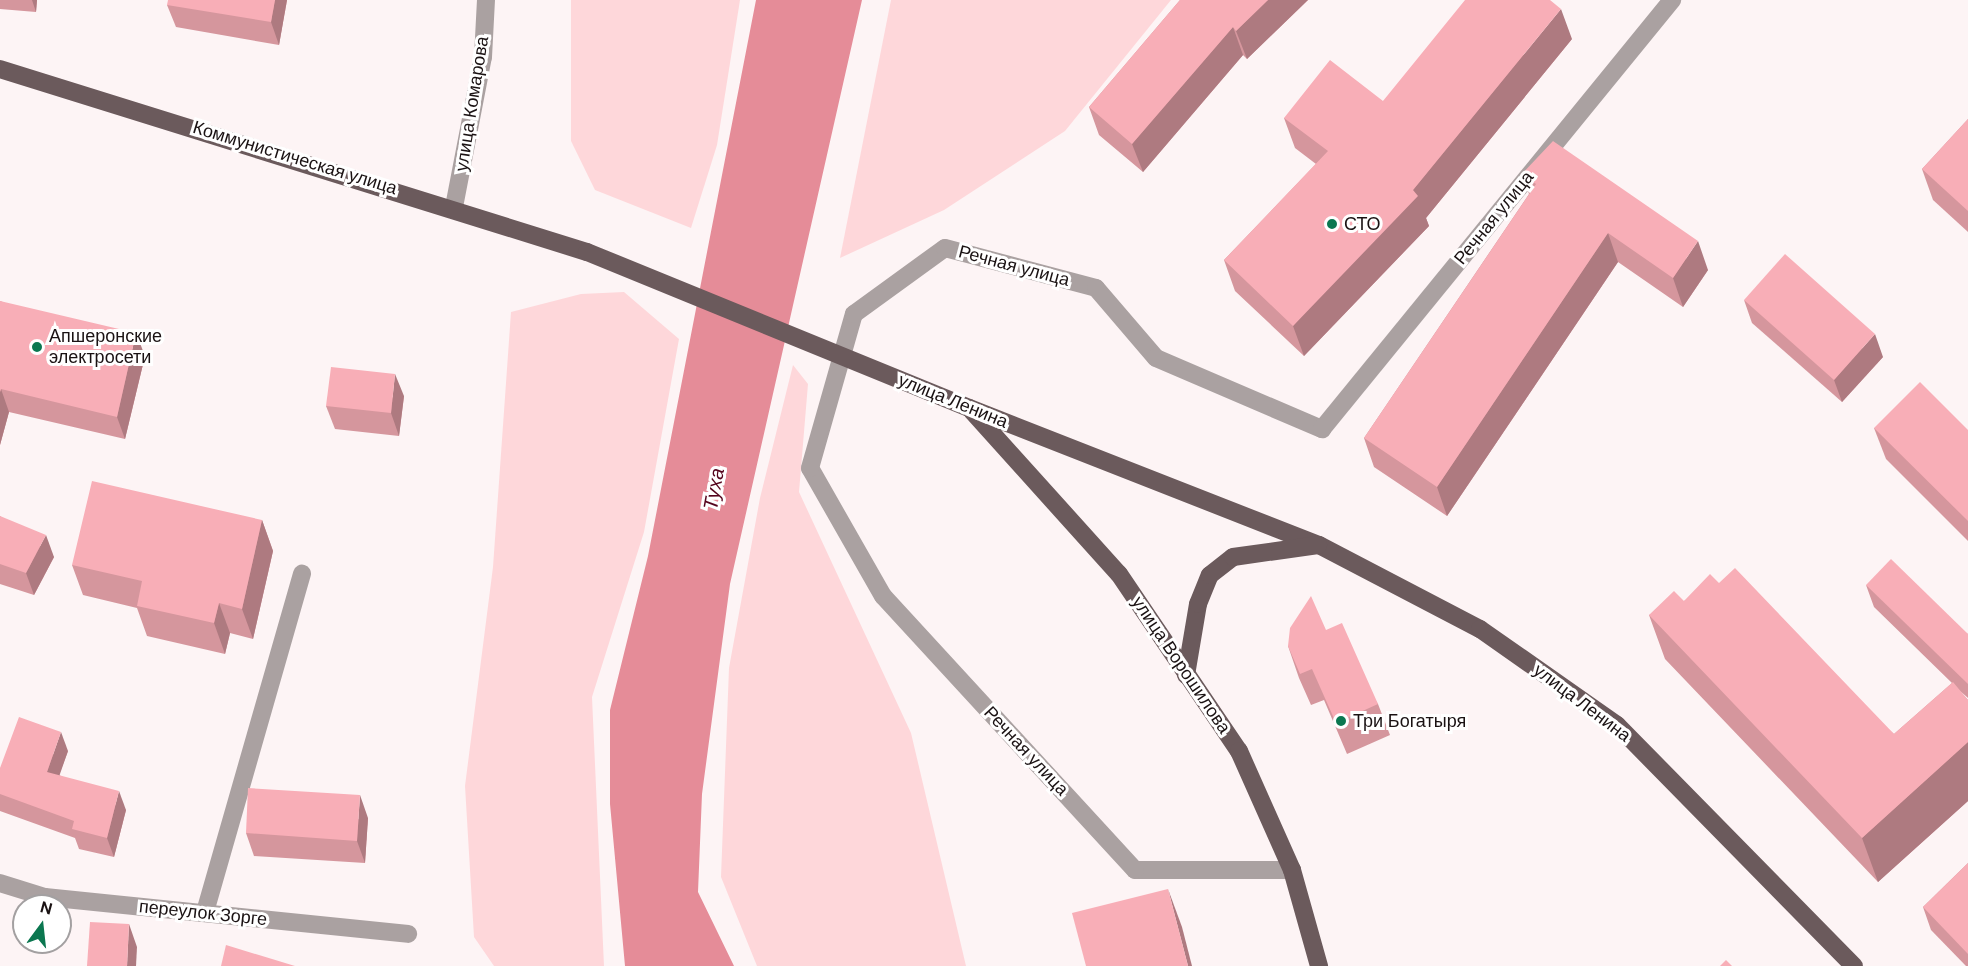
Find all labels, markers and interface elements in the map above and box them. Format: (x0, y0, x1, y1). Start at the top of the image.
street label: улица Комарова (451, 35, 493, 173)
street label: Коммунистическая улица (190, 117, 400, 199)
street label: Речная улица (1450, 167, 1538, 269)
place label: СТО (1344, 213, 1381, 235)
marker: СТО (1325, 217, 1339, 231)
street label: Речная улица (956, 241, 1072, 291)
place label: Апшеронские электросети (49, 326, 162, 368)
marker: Апшеронские электросети (30, 340, 44, 354)
street label: улица Ленина (895, 369, 1011, 433)
water label: Туха (698, 466, 730, 512)
street label: улица Ворошилова (1127, 592, 1235, 738)
street label: улица Ленина (1529, 659, 1635, 747)
street label: Речная улица (979, 702, 1073, 800)
place label: Три Богатыря (1353, 710, 1466, 732)
marker: Три Богатыря (1334, 714, 1348, 728)
north arrow (12, 894, 72, 954)
text: N (38, 896, 55, 920)
street label: переулок Зорге (138, 896, 268, 930)

